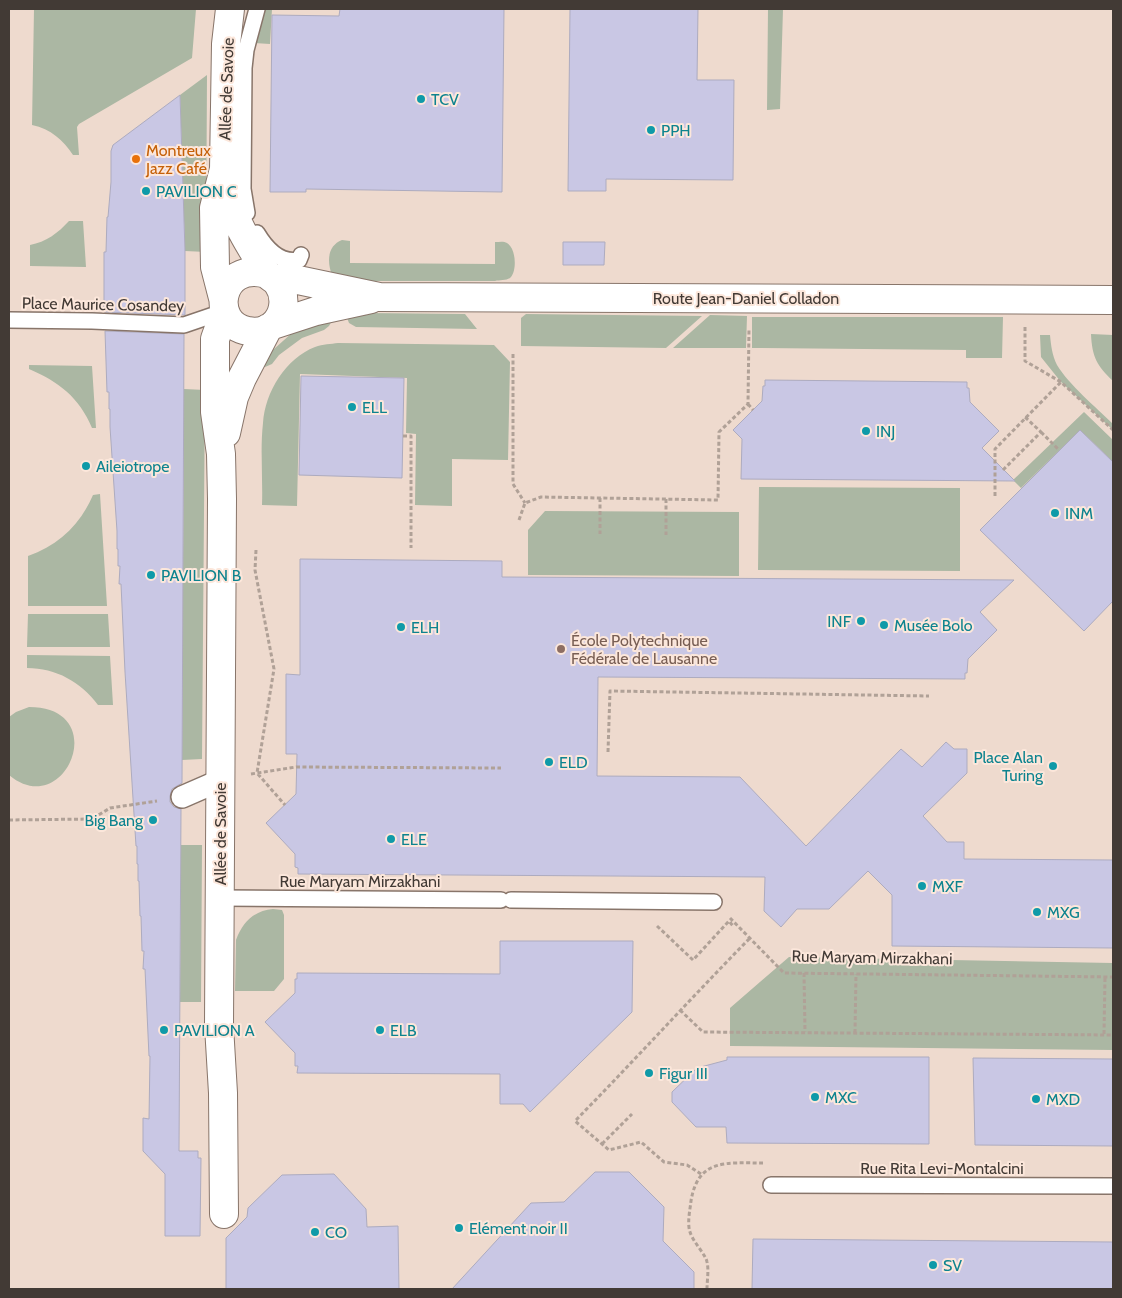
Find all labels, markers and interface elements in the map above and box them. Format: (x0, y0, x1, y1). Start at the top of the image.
street label: Allée de Savoie (215, 37, 238, 141)
place label: TCV (431, 90, 459, 109)
marker: TCV (415, 93, 427, 105)
place label: PPH (661, 121, 691, 140)
marker: PPH (645, 124, 657, 136)
place label: Montreux Jazz Café (145, 141, 211, 178)
marker: Montreux Jazz Café (130, 153, 142, 165)
place label: PAVILION C (156, 182, 237, 201)
marker: PAVILION C (140, 185, 152, 197)
street label: Route Jean-Daniel Colladon (653, 289, 839, 308)
street label: Place Maurice Cosandey (22, 294, 184, 315)
place label: ELL (362, 398, 387, 417)
marker: ELL (346, 401, 358, 413)
place label: INJ (876, 422, 895, 441)
marker: INJ (860, 425, 872, 437)
place label: Aileiotrope (96, 457, 169, 476)
marker: Aileiotrope (80, 460, 92, 472)
place label: INM (1065, 504, 1093, 523)
marker: INM (1049, 507, 1061, 519)
place label: PAVILION B (161, 566, 242, 585)
marker: PAVILION B (145, 569, 157, 581)
place label: INF (827, 612, 852, 631)
marker: INF (855, 615, 867, 627)
place label: Musée Bolo (894, 616, 973, 635)
place label: ELH (411, 618, 439, 637)
marker: Musée Bolo (878, 619, 890, 631)
marker: ELH (395, 621, 407, 633)
place label: École Polytechnique Fédérale de Lausanne (571, 631, 717, 668)
marker: École Polytechnique Fédérale de Lausanne (555, 643, 567, 655)
place label: Place Alan Turing (973, 748, 1044, 785)
place label: ELD (559, 753, 588, 772)
marker: ELD (543, 756, 555, 768)
marker: Place Alan Turing (1047, 760, 1059, 772)
street label: Allée de Savoie (211, 783, 230, 885)
place label: Big Bang (84, 811, 144, 830)
marker: Big Bang (147, 814, 159, 826)
place label: ELE (401, 830, 427, 849)
marker: ELE (385, 833, 397, 845)
street label: Rue Maryam Mirzakhani (280, 872, 440, 891)
place label: MXF (932, 877, 963, 896)
marker: MXF (916, 880, 928, 892)
place label: MXG (1047, 903, 1080, 922)
marker: MXG (1031, 906, 1043, 918)
street label: Rue Maryam Mirzakhani (791, 947, 953, 968)
place label: PAVILION A (174, 1021, 255, 1040)
place label: ELB (390, 1021, 417, 1040)
marker: PAVILION A (158, 1024, 170, 1036)
marker: ELB (374, 1024, 386, 1036)
place label: Figur III (659, 1064, 708, 1083)
marker: Figur III (643, 1067, 655, 1079)
place label: MXC (825, 1088, 857, 1107)
place label: MXD (1046, 1090, 1080, 1109)
marker: MXC (809, 1091, 821, 1103)
marker: MXD (1030, 1093, 1042, 1105)
street label: Rue Rita Levi-Montalcini (860, 1159, 1024, 1178)
place label: Elément noir II (469, 1219, 568, 1238)
marker: Elément noir II (453, 1222, 465, 1234)
place label: CO (325, 1223, 347, 1242)
marker: CO (309, 1226, 321, 1238)
place label: SV (943, 1256, 962, 1275)
marker: SV (927, 1259, 939, 1271)

